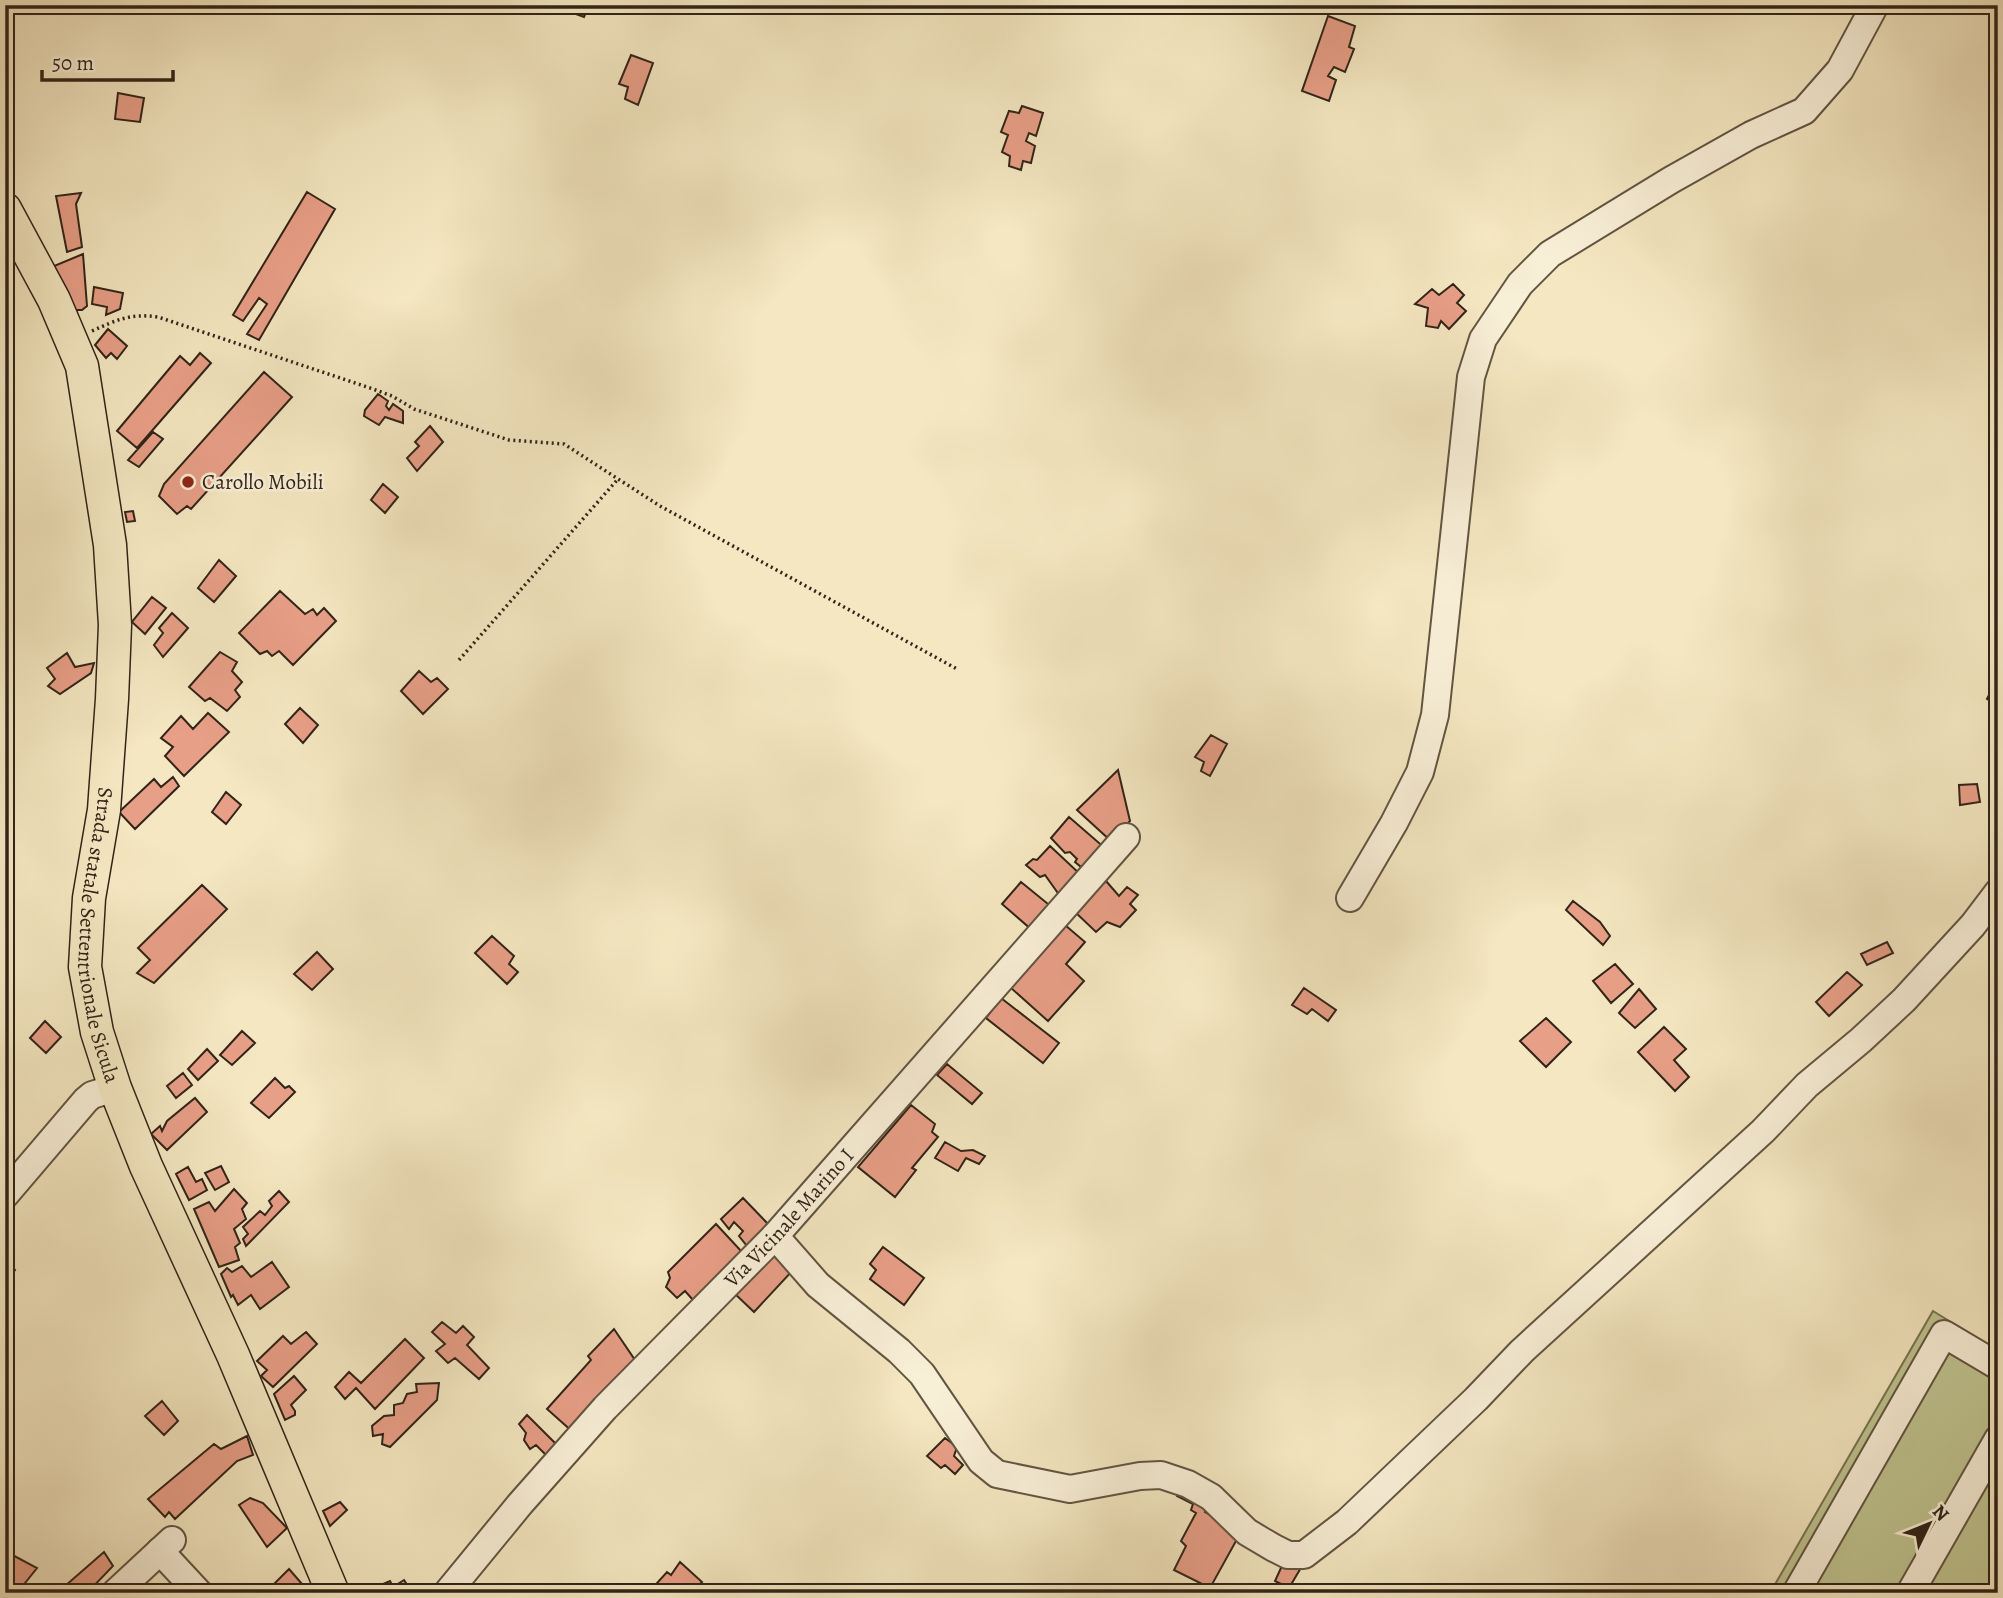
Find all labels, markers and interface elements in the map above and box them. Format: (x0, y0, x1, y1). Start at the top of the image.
scale bar (42, 38, 173, 82)
text: 50 m (52, 49, 94, 77)
place label: Carollo Mobili (202, 468, 324, 496)
marker: Carollo Mobili (180, 474, 196, 490)
street label: Strada statale Settentrionale Sicula (71, 786, 127, 1087)
street label: Via Vicinale Marino I (717, 1142, 860, 1294)
north arrow (1895, 1490, 1965, 1560)
text: N (1926, 1499, 1955, 1527)

